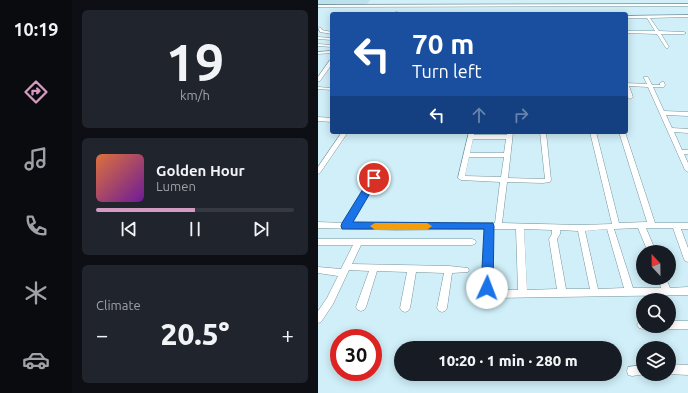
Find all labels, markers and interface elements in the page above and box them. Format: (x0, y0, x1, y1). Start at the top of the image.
text: 10:19 (13, 19, 59, 39)
icon: left (346, 28, 398, 80)
text: 70 m (412, 28, 474, 59)
text: 19 (166, 33, 224, 91)
text: Turn left (412, 61, 482, 81)
icon: directions (22, 78, 50, 106)
text: km/h (180, 88, 210, 102)
icon: left (426, 104, 448, 126)
icon: ahead (468, 104, 490, 126)
icon: right (510, 104, 532, 126)
icon: music (22, 145, 50, 173)
pin (357, 161, 391, 195)
text: Golden Hour (156, 162, 245, 179)
icon: arrive (363, 167, 385, 189)
text: Lumen (156, 179, 196, 193)
icon: phone (22, 212, 50, 240)
icon: previous (118, 218, 140, 240)
icon: pause (184, 218, 206, 240)
icon: next (250, 218, 272, 240)
north arrow (636, 245, 676, 285)
map controls (636, 245, 676, 381)
position arrow (466, 267, 508, 309)
icon: climate (22, 279, 50, 307)
button: search (636, 293, 676, 333)
text: Climate (96, 298, 141, 312)
text: 20.5° (160, 317, 230, 351)
text: − (96, 322, 108, 347)
text: + (282, 322, 294, 347)
speed limit sign: 30 (330, 329, 382, 381)
button: layers (636, 341, 676, 381)
icon: car (22, 346, 50, 374)
text: 10:20 · 1 min · 280 m (438, 352, 578, 369)

